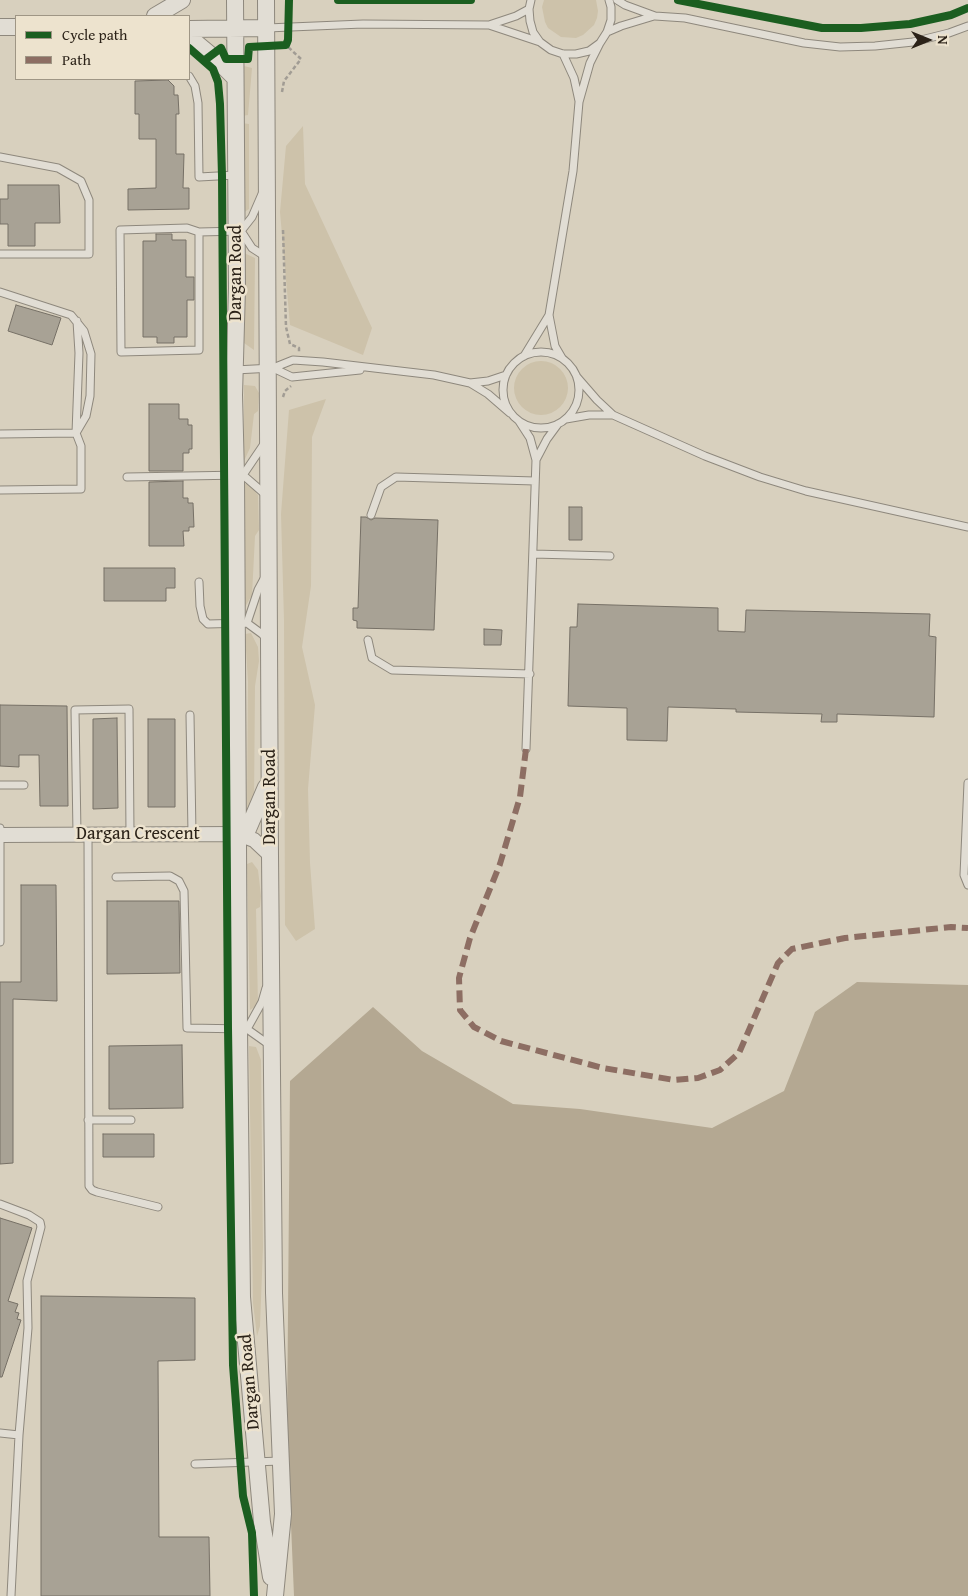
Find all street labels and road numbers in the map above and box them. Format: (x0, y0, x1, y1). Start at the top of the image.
street label: Dargan Road (225, 225, 247, 321)
street label: Dargan Road (259, 749, 281, 845)
street label: Dargan Crescent (76, 823, 200, 845)
street label: Dargan Road (235, 1333, 265, 1431)

